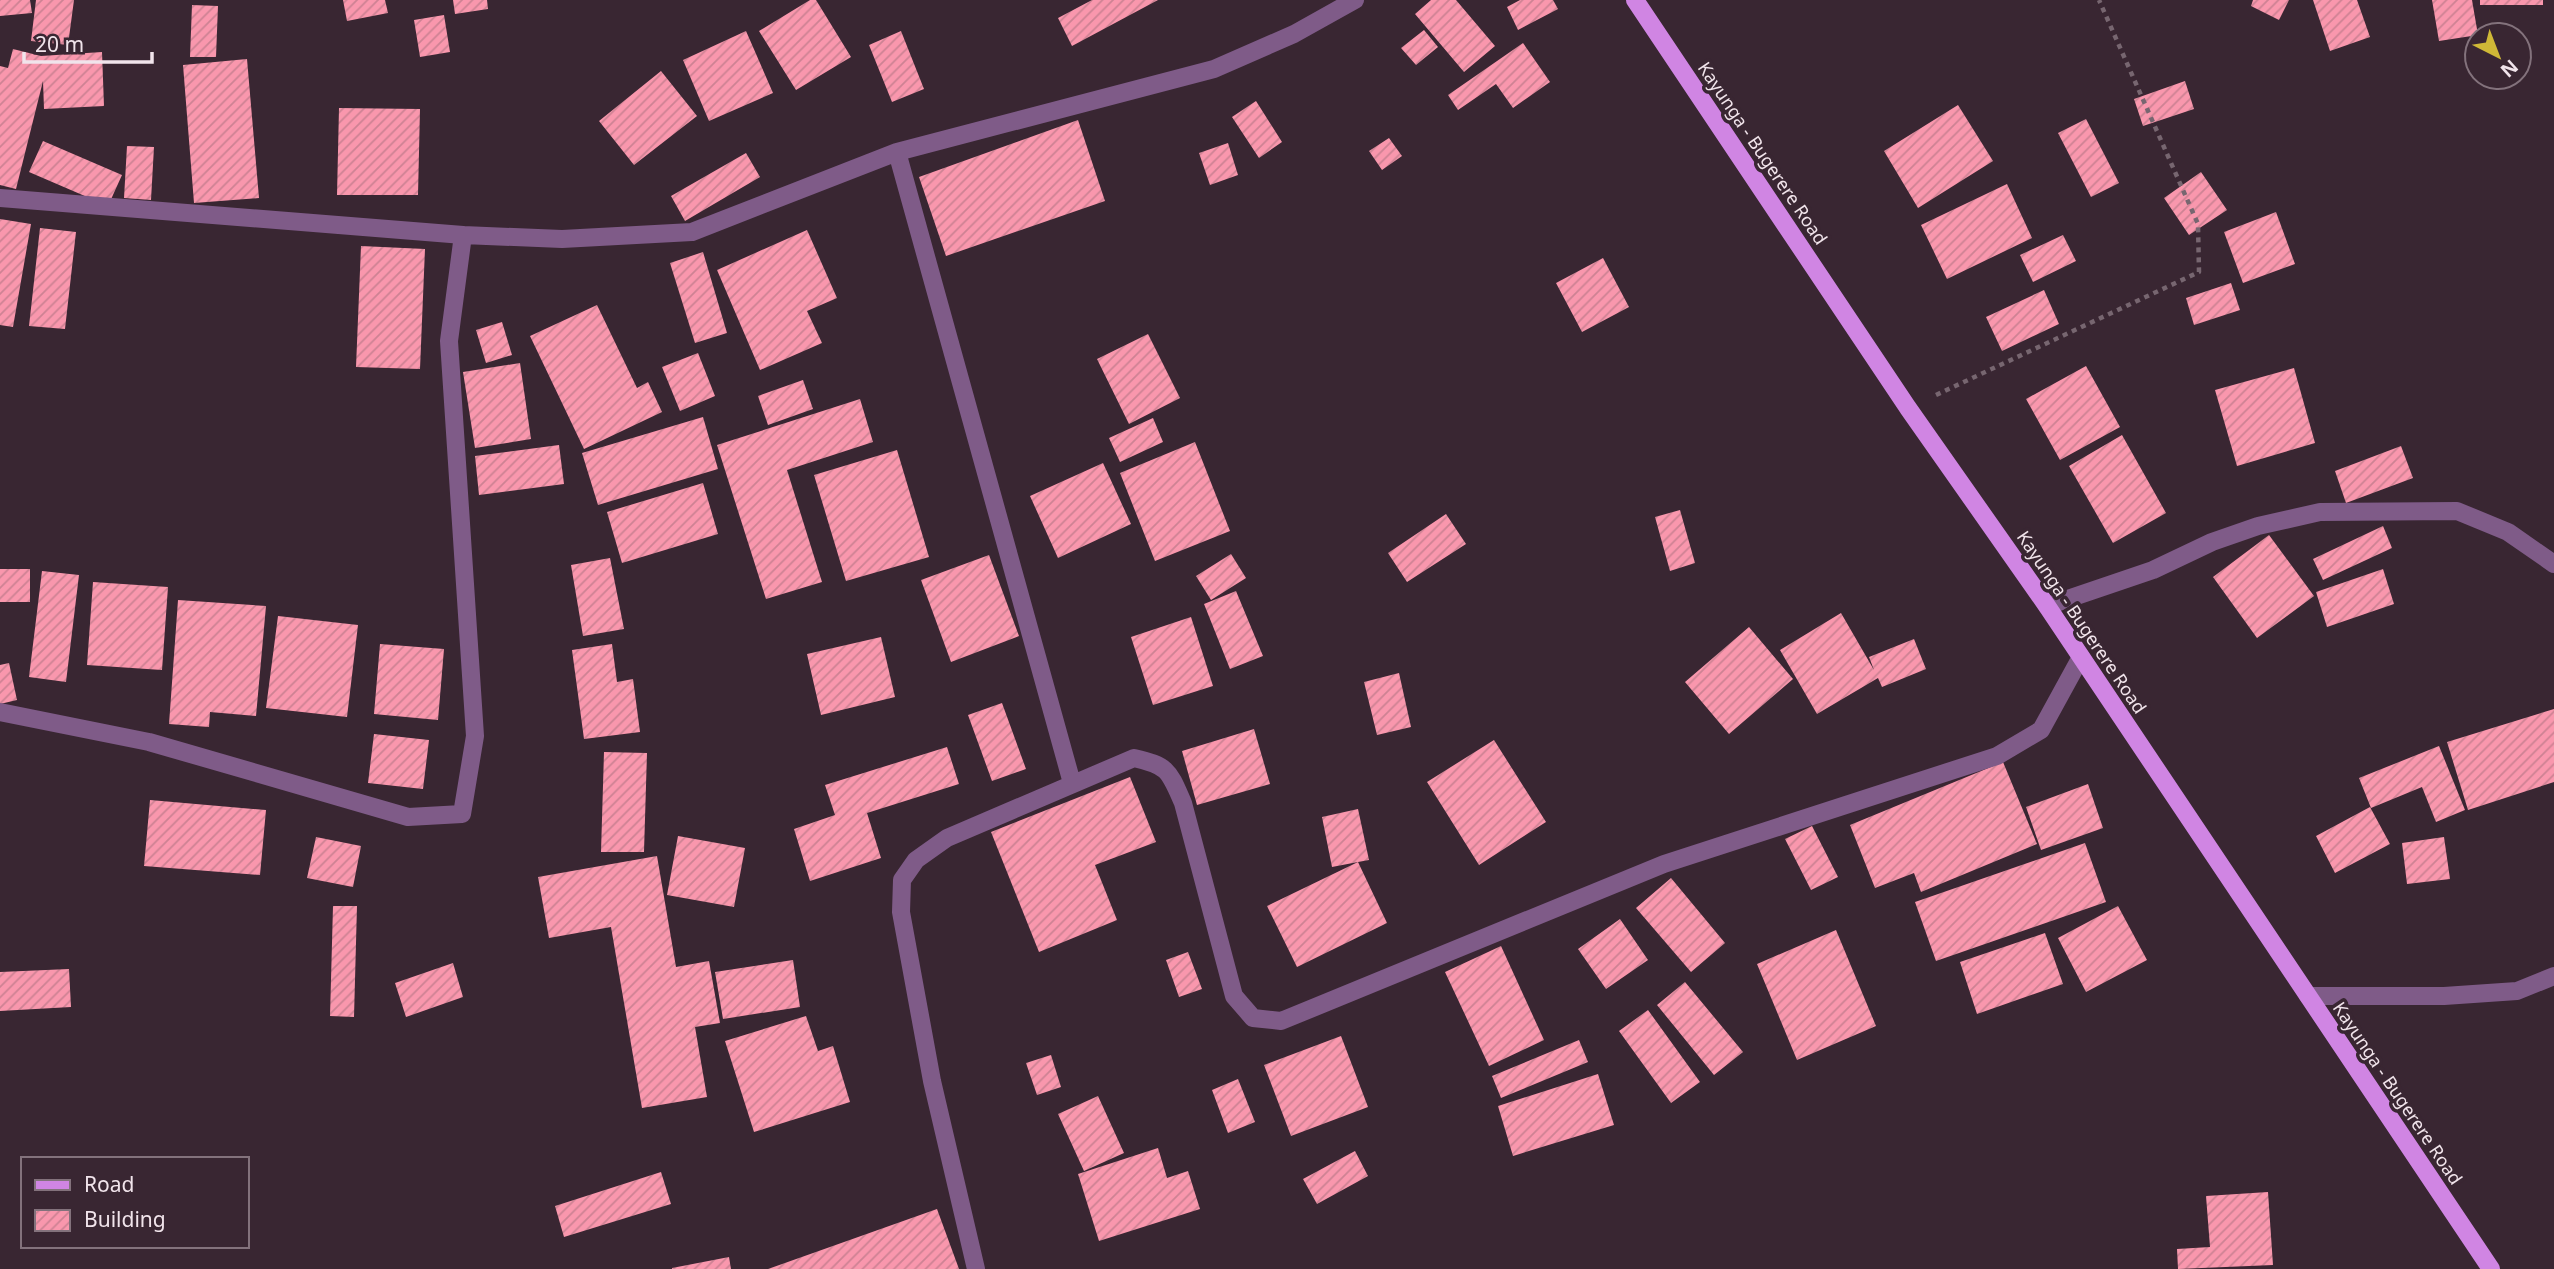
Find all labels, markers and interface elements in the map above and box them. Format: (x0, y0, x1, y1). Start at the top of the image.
scale bar (24, 21, 152, 65)
north arrow (2463, 21, 2533, 91)
text: 20 m (35, 30, 84, 58)
text: N (2495, 54, 2524, 83)
street label: Kayunga - Bugerere Road (1693, 57, 1833, 249)
street label: Kayunga - Bugerere Road (2012, 526, 2152, 718)
street label: Kayunga - Bugerere Road (2328, 997, 2468, 1189)
legend (21, 1157, 248, 1248)
text: Road (84, 1170, 134, 1198)
text: Building (84, 1205, 166, 1233)

